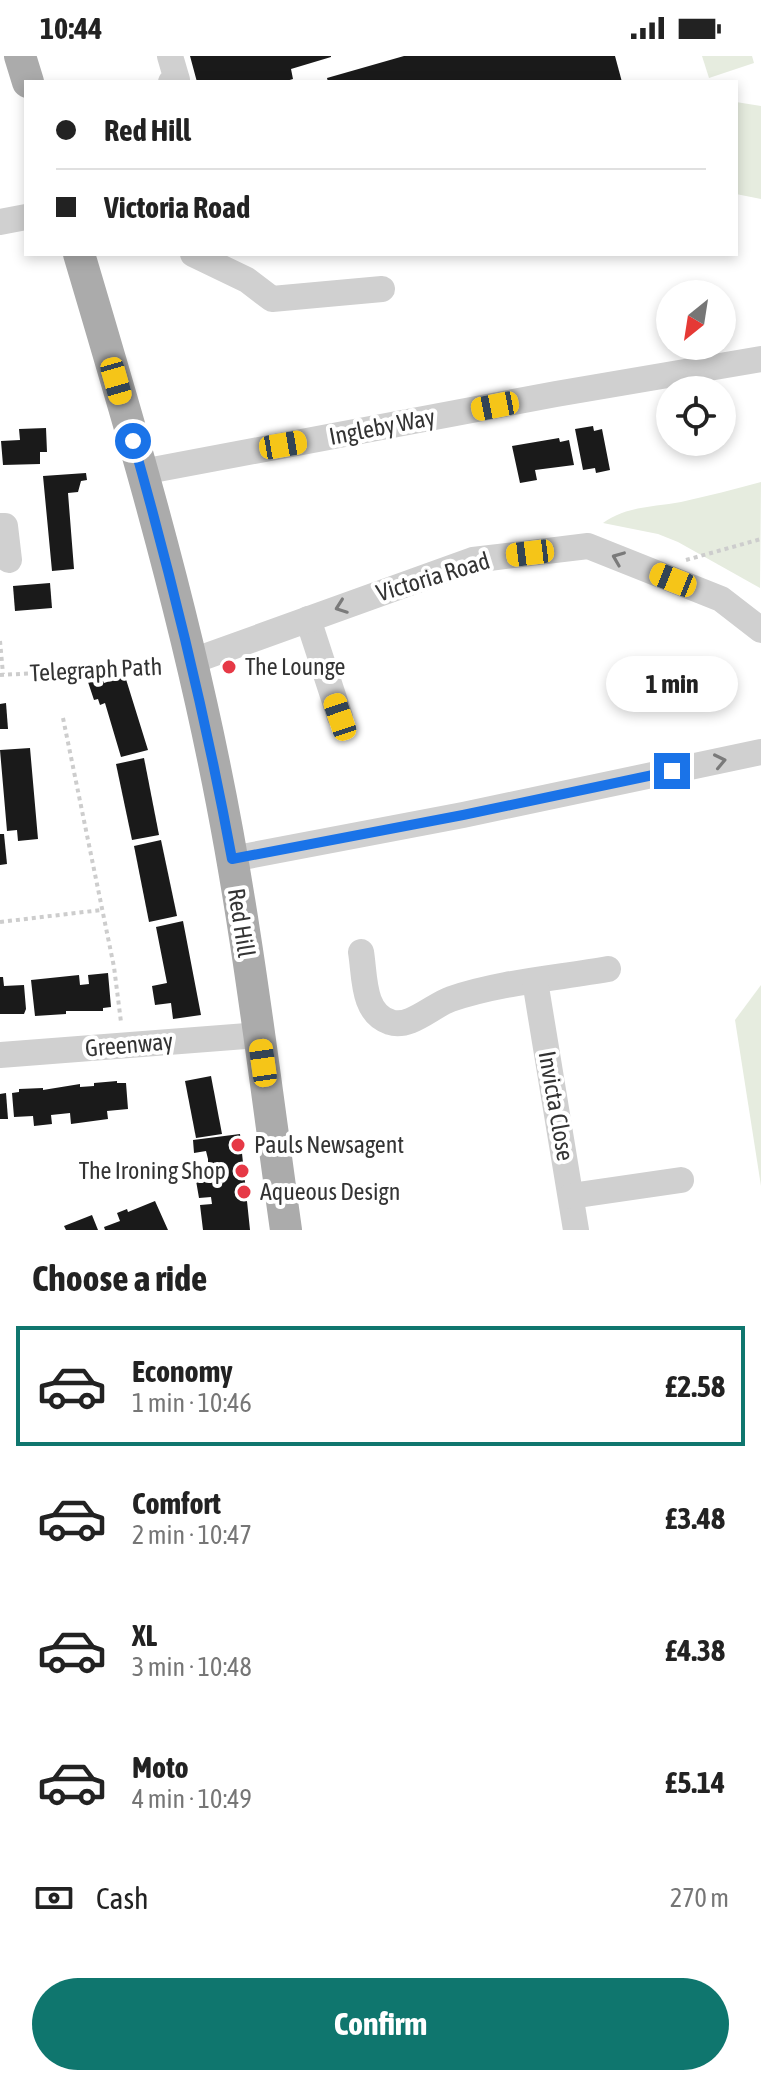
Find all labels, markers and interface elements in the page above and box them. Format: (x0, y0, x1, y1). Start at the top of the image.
text: 10:44 (40, 11, 102, 45)
text: Red Hill (104, 113, 191, 147)
text: Victoria Road (104, 190, 250, 224)
north arrow (656, 280, 736, 360)
map controls (656, 280, 736, 456)
car (98, 355, 134, 407)
button: locate (656, 376, 736, 456)
car (469, 390, 521, 422)
street label: Ingleby Way (327, 403, 437, 450)
route start (115, 423, 151, 459)
car (257, 429, 309, 461)
car (505, 538, 555, 568)
street label: Victoria Road (373, 547, 493, 607)
one-way arrow (612, 551, 626, 568)
car (646, 560, 700, 600)
one-way arrow (335, 597, 349, 614)
street label: Telegraph Path (29, 653, 163, 686)
place label: The Lounge (245, 653, 345, 680)
callout: 1 min (606, 655, 738, 711)
marker: The Lounge (220, 658, 238, 676)
text: 1 min (645, 669, 699, 699)
car (321, 690, 359, 744)
route end (654, 753, 690, 789)
one-way arrow (712, 753, 726, 770)
street label: Red Hill (223, 886, 260, 960)
street label: Greenway (84, 1027, 174, 1062)
car (248, 1038, 278, 1088)
street label: Invicta Close (534, 1049, 579, 1163)
place label: Pauls Newsagent (254, 1131, 404, 1158)
marker: Pauls Newsagent (229, 1136, 247, 1154)
place label: The Ironing Shop (79, 1157, 226, 1184)
marker: The Ironing Shop (233, 1162, 251, 1180)
place label: Aqueous Design (260, 1178, 400, 1205)
marker: Aqueous Design (235, 1183, 253, 1201)
text: Choose a ride (32, 1257, 207, 1299)
icon: car (36, 1350, 108, 1422)
text: Economy (132, 1354, 233, 1388)
text: £2.58 (665, 1369, 725, 1403)
text: 1 min · 10:46 (132, 1388, 252, 1418)
icon: car (36, 1482, 108, 1554)
text: Comfort (132, 1486, 221, 1520)
text: £3.48 (665, 1501, 725, 1535)
text: 2 min · 10:47 (132, 1520, 252, 1550)
icon: car (36, 1614, 108, 1686)
text: XL (132, 1618, 157, 1652)
text: £4.38 (665, 1633, 725, 1667)
text: 3 min · 10:48 (132, 1652, 252, 1682)
icon: car (36, 1746, 108, 1818)
text: Moto (132, 1750, 189, 1784)
text: £5.14 (665, 1765, 725, 1799)
text: 4 min · 10:49 (132, 1784, 252, 1814)
icon: cash (32, 1876, 76, 1920)
text: Cash (96, 1881, 149, 1915)
text: 270 m (670, 1883, 729, 1913)
button: Confirm (32, 1978, 729, 2070)

